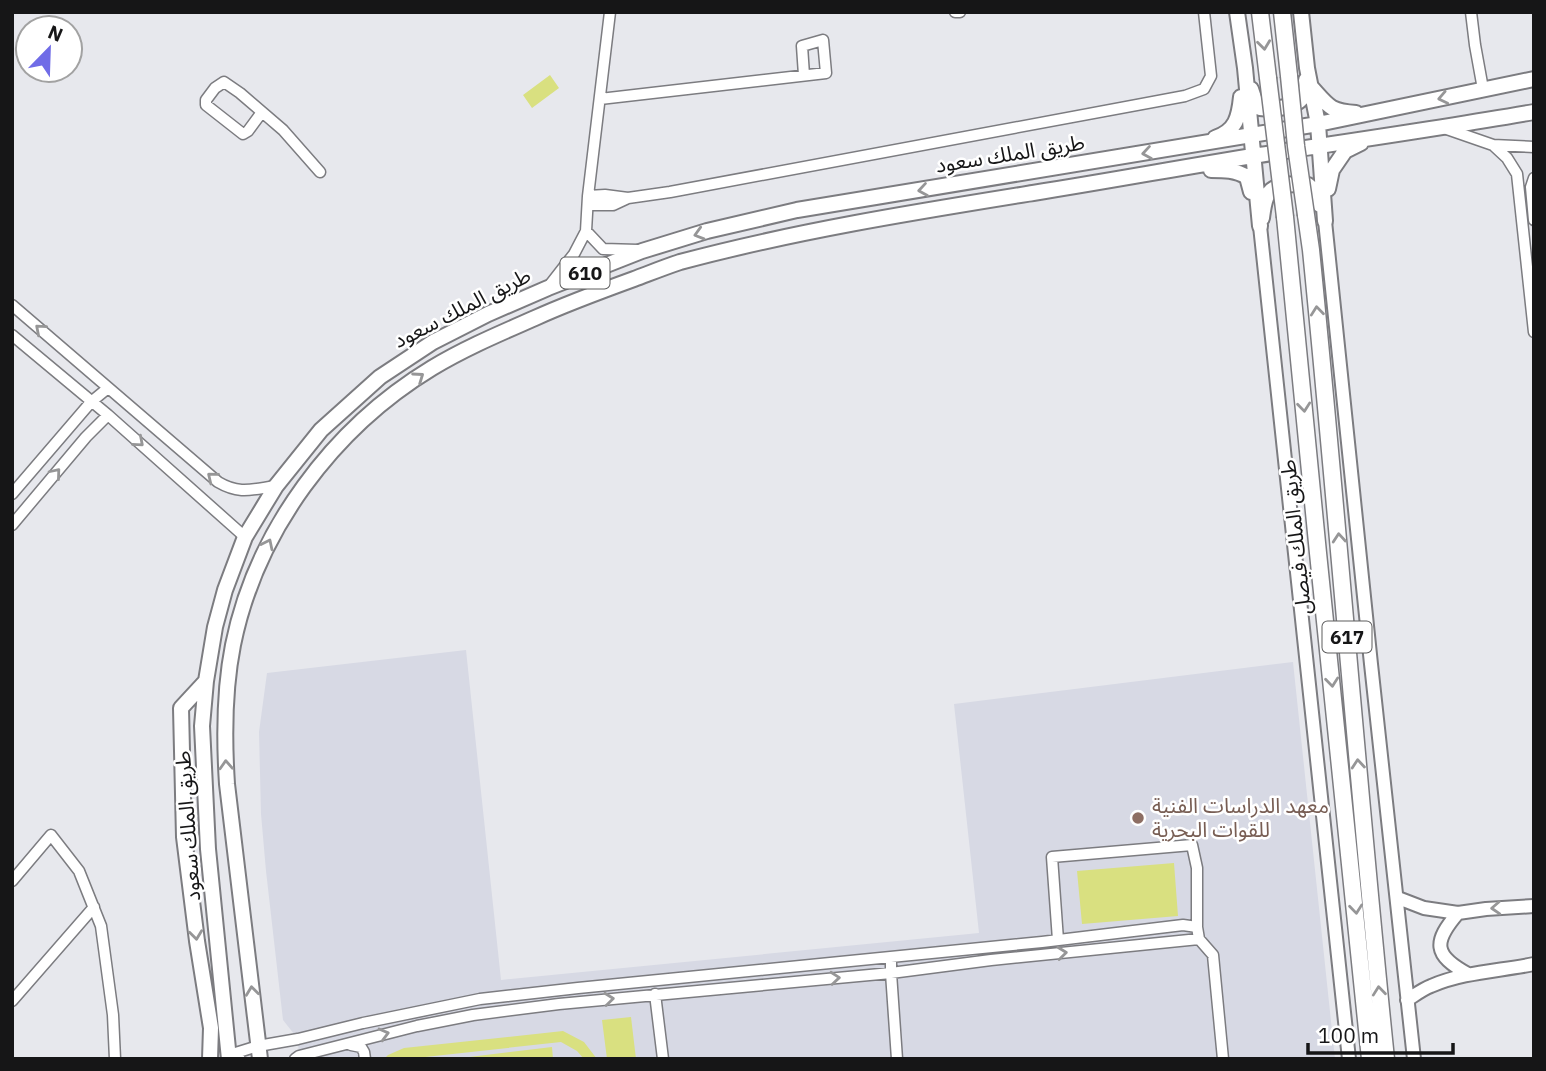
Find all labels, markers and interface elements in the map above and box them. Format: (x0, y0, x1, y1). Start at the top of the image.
north arrow (14, 14, 84, 84)
text: N (45, 20, 67, 47)
one-way arrow (1256, 39, 1271, 51)
one-way arrow (1437, 90, 1449, 104)
street label: طريق الملك سعود (933, 127, 1086, 179)
one-way arrow (1141, 145, 1153, 160)
one-way arrow (917, 182, 928, 197)
one-way arrow (694, 225, 706, 240)
road number: 610 (560, 258, 610, 288)
street label: طريق الملك سعود (388, 260, 535, 354)
one-way arrow (1310, 305, 1325, 316)
one-way arrow (35, 325, 48, 337)
one-way arrow (411, 373, 424, 385)
one-way arrow (1296, 402, 1311, 413)
one-way arrow (131, 434, 144, 446)
street label: طريق الملك فيصل (1273, 458, 1317, 616)
one-way arrow (48, 468, 60, 481)
one-way arrow (208, 473, 221, 485)
one-way arrow (1332, 532, 1347, 543)
one-way arrow (260, 539, 274, 551)
road number: 617 (1322, 622, 1372, 652)
one-way arrow (1324, 677, 1339, 688)
street label: طريق الملك سعود (168, 750, 206, 902)
one-way arrow (218, 759, 233, 770)
one-way arrow (1351, 759, 1366, 770)
place label: معهد الدراسات الفنية للقوات البحرية (1152, 791, 1329, 843)
marker: معهد الدراسات الفنية للقوات البحرية (1130, 810, 1146, 826)
one-way arrow (1490, 901, 1501, 916)
one-way arrow (1348, 903, 1363, 914)
one-way arrow (189, 929, 204, 941)
one-way arrow (1056, 946, 1067, 961)
one-way arrow (830, 971, 841, 986)
one-way arrow (244, 985, 259, 997)
one-way arrow (1372, 985, 1387, 997)
one-way arrow (603, 991, 615, 1006)
scale bar (1308, 1012, 1453, 1056)
text: 100 m (1318, 1021, 1379, 1049)
one-way arrow (378, 1028, 390, 1042)

